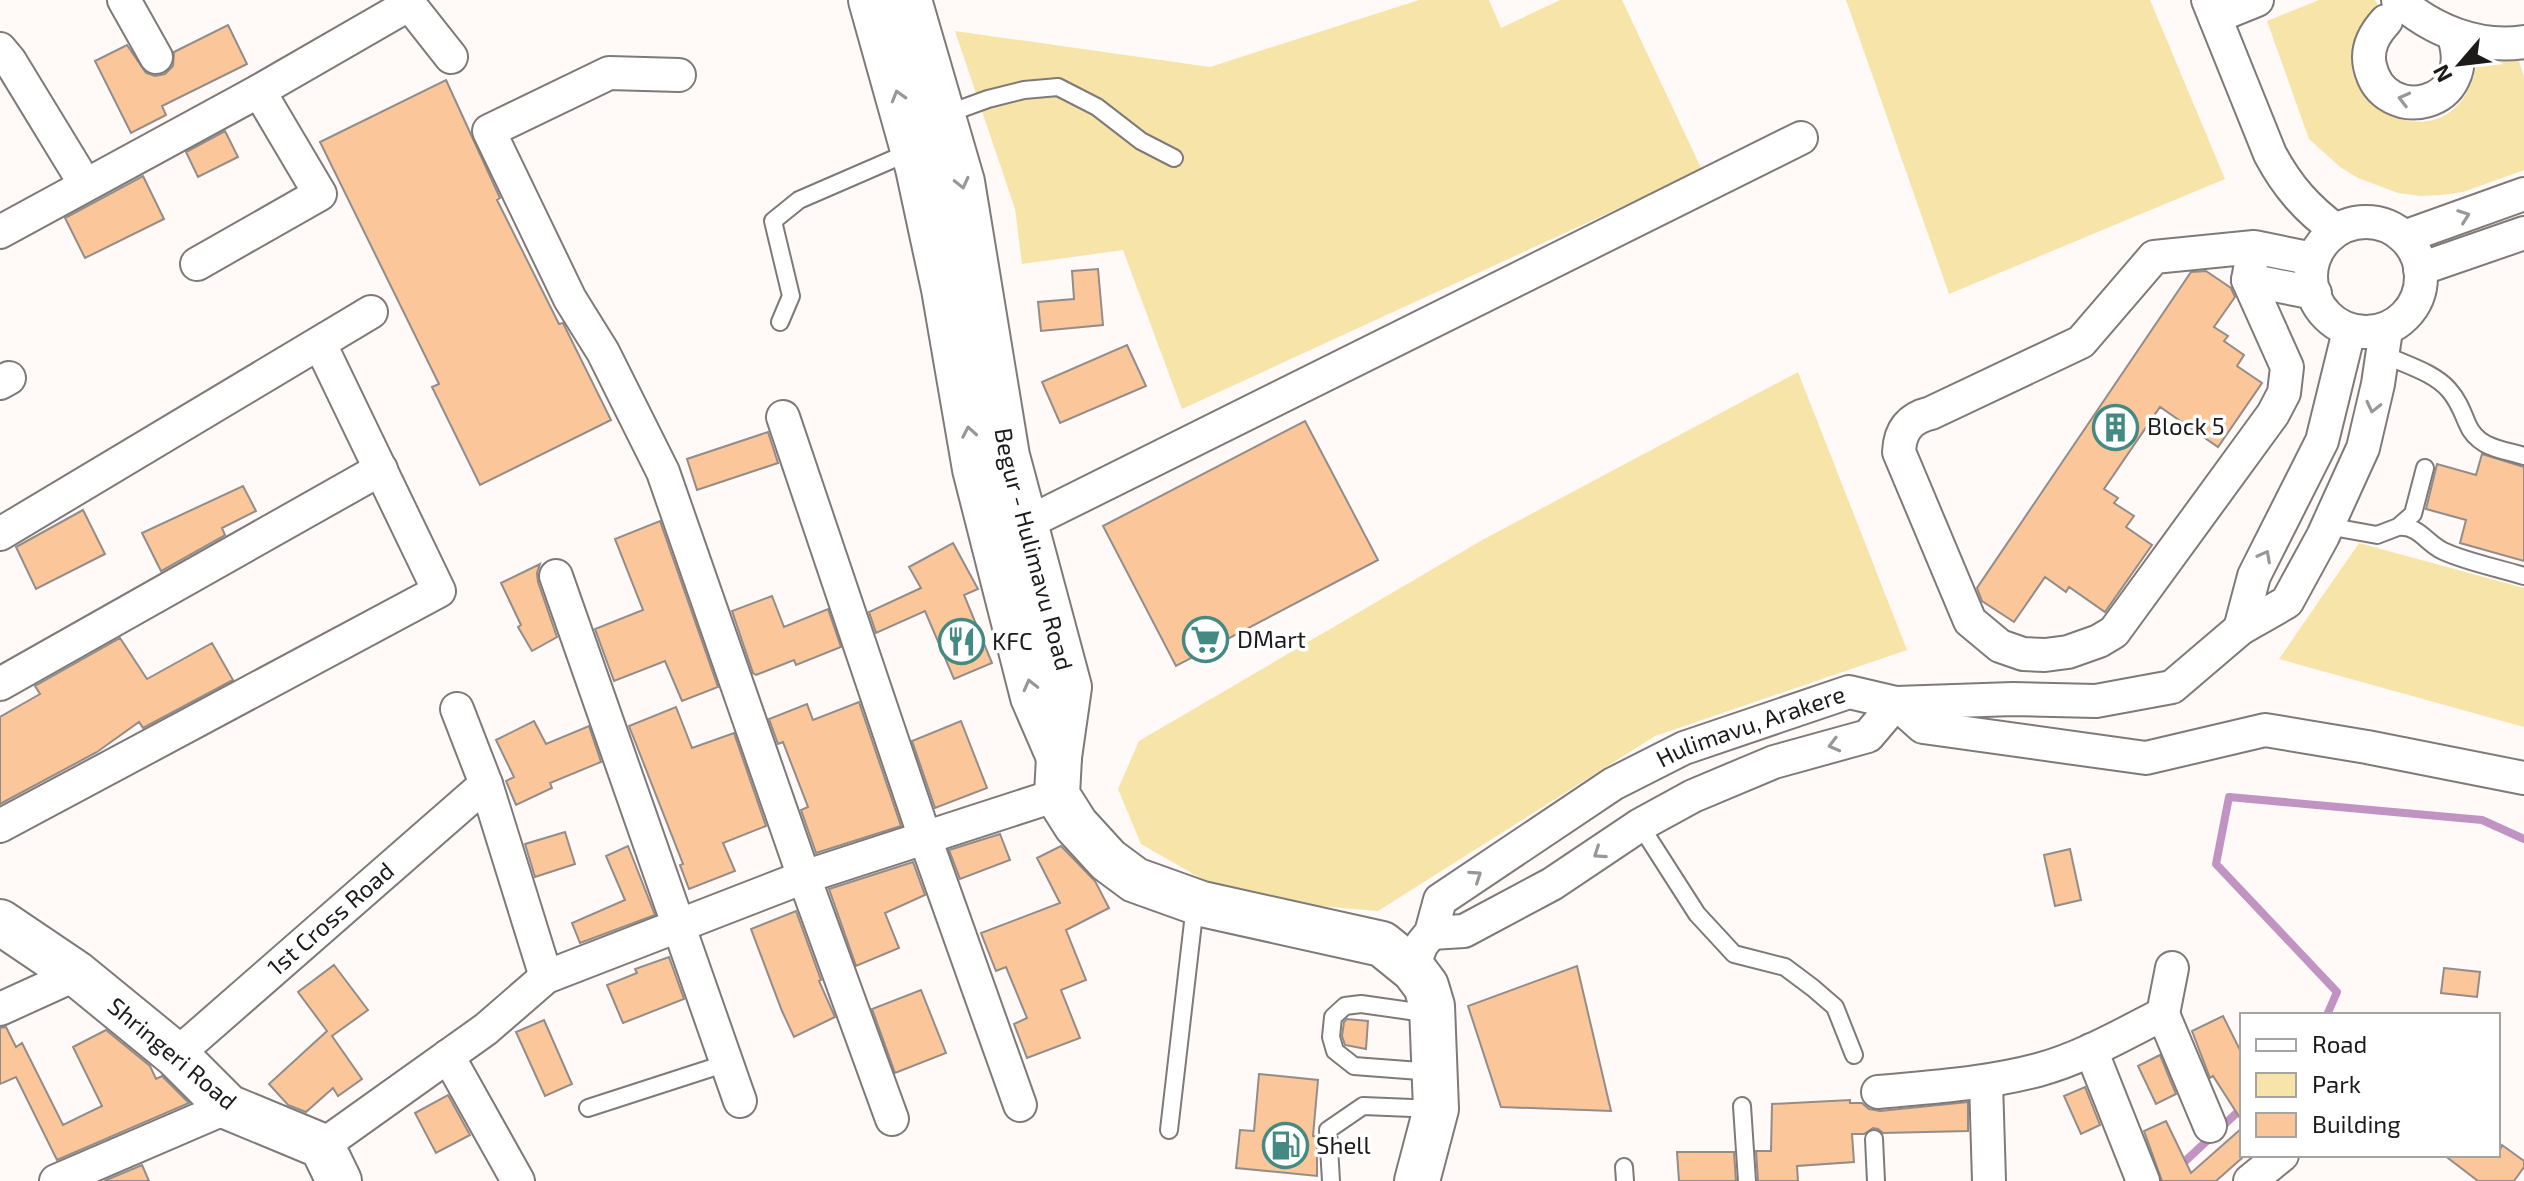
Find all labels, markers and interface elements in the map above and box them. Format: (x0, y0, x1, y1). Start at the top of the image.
north arrow (2420, 24, 2500, 104)
text: N (2426, 61, 2457, 87)
one-way arrow (891, 89, 907, 103)
one-way arrow (2398, 91, 2411, 108)
one-way arrow (952, 175, 969, 189)
one-way arrow (2456, 209, 2470, 226)
one-way arrow (2365, 400, 2382, 413)
building icon: Block 5 (2092, 403, 2140, 451)
place label: Block 5 (2147, 411, 2225, 440)
one-way arrow (961, 425, 978, 439)
street label: Begur - Hulimavu Road (990, 426, 1080, 673)
one-way arrow (2255, 549, 2270, 564)
supermarket icon: DMart (1182, 616, 1230, 664)
restaurant icon: KFC (937, 618, 985, 666)
place label: DMart (1237, 624, 1306, 653)
place label: KFC (992, 626, 1033, 655)
one-way arrow (1022, 678, 1039, 692)
street label: Hulimavu, Arakere (1651, 678, 1849, 773)
one-way arrow (1828, 736, 1842, 753)
one-way arrow (1594, 843, 1608, 858)
street label: 1st Cross Road (261, 855, 399, 981)
one-way arrow (1468, 871, 1482, 886)
street label: Shringeri Road (103, 991, 243, 1115)
legend (2240, 1013, 2500, 1157)
text: Road (2312, 1029, 2367, 1058)
text: Park (2312, 1069, 2361, 1098)
text: Building (2312, 1109, 2401, 1138)
fuel station icon: Shell (1261, 1122, 1309, 1170)
place label: Shell (1316, 1130, 1371, 1159)

